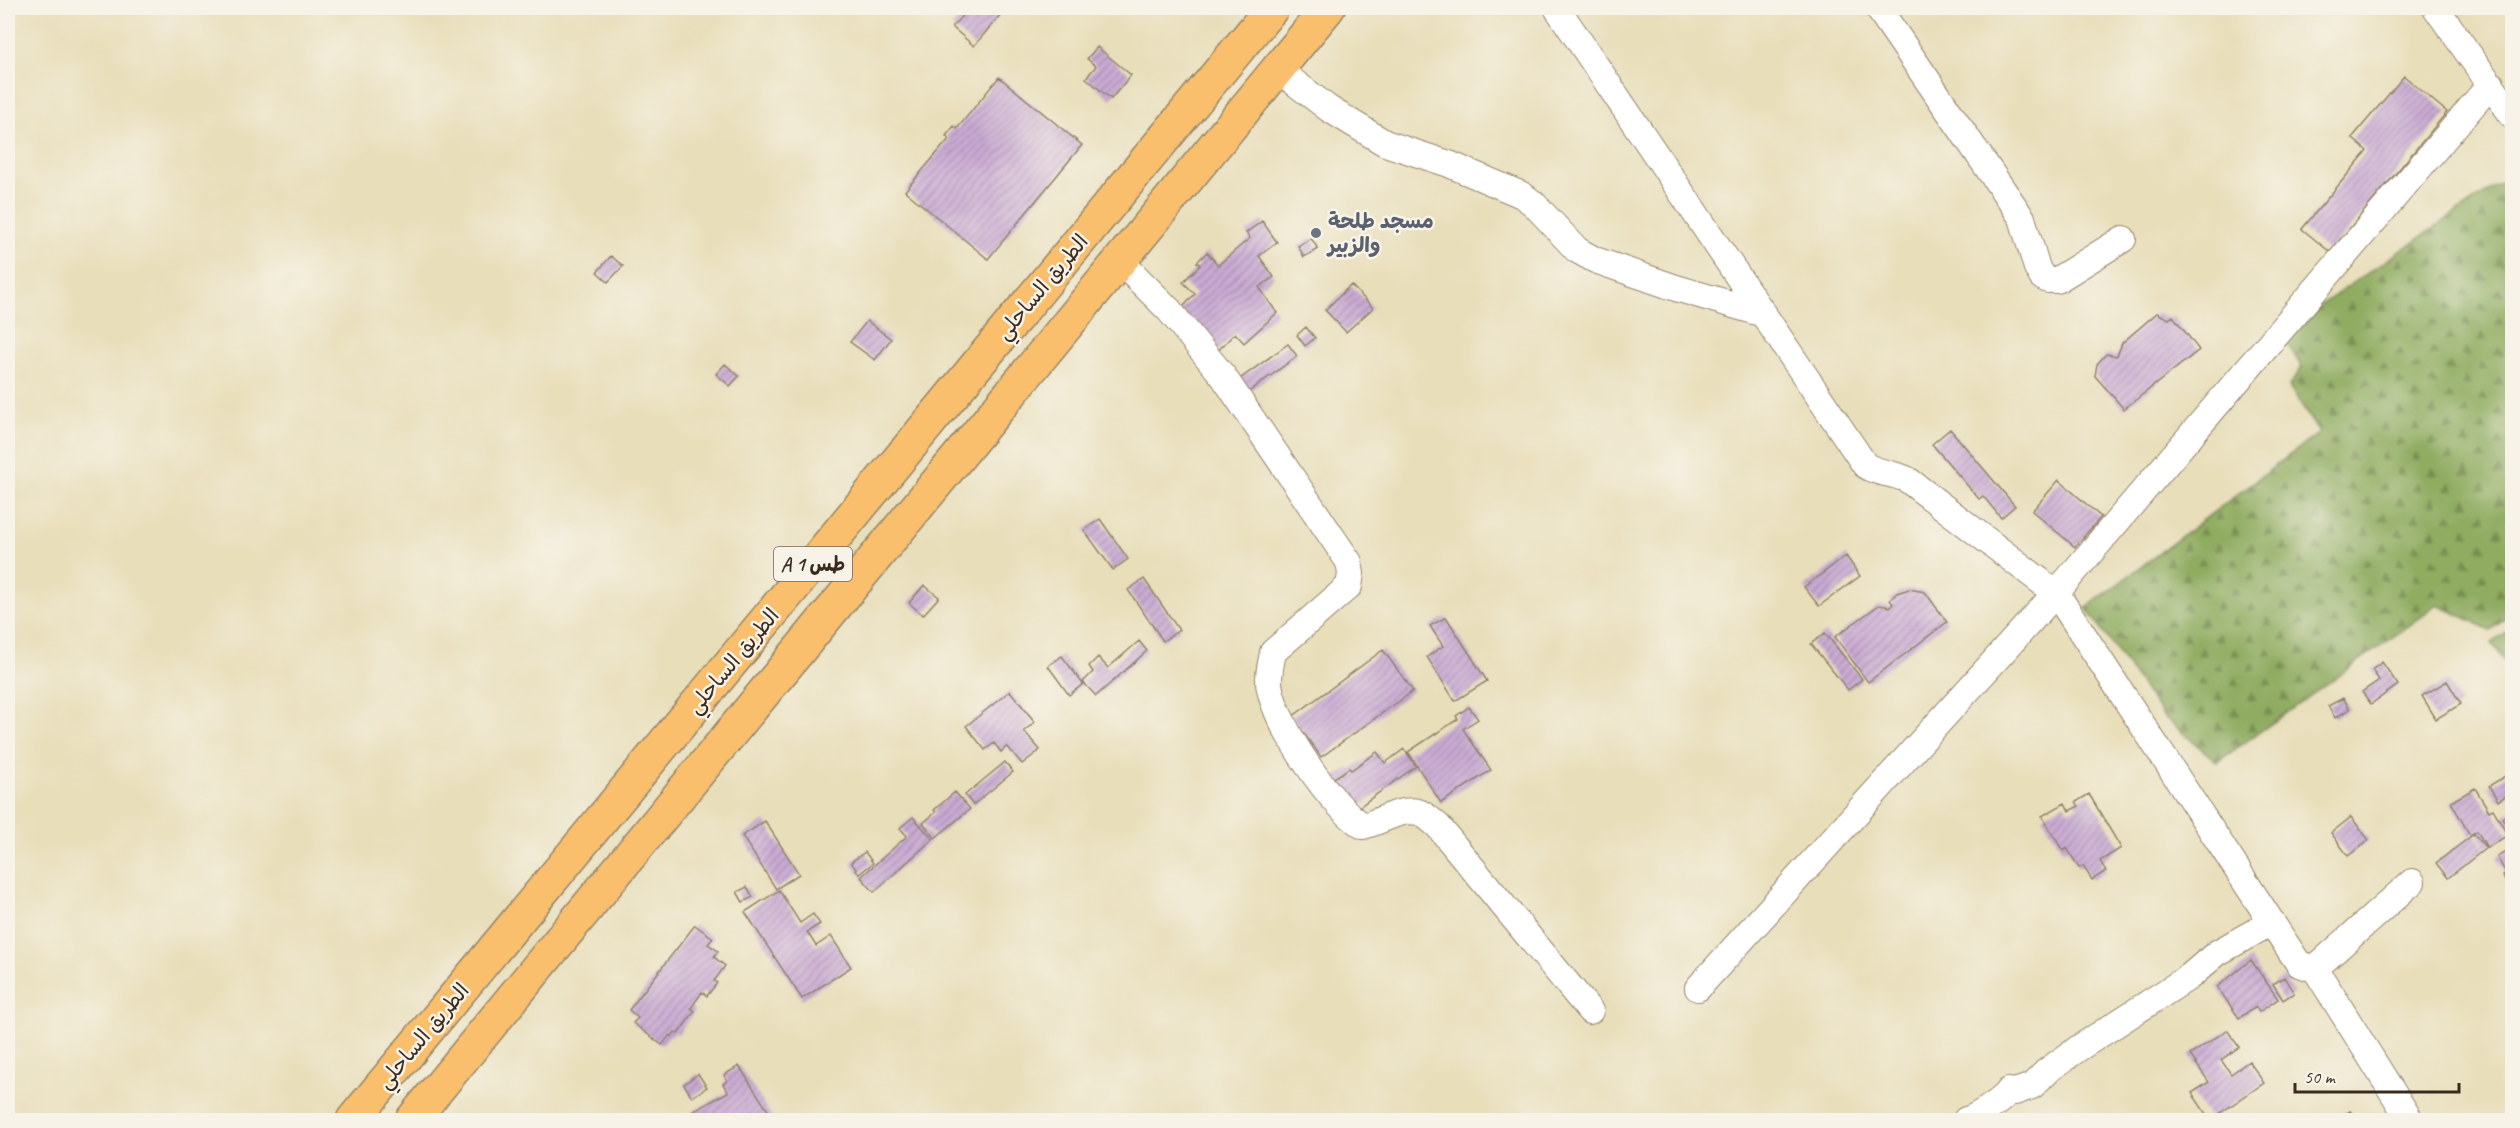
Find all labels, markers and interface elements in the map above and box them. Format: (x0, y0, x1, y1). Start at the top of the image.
place label: مسجد طلحة والزبير (1326, 208, 1434, 258)
marker: مسجد طلحة والزبير (1309, 226, 1323, 240)
street label: الطريق الساحلي (990, 229, 1098, 349)
road number: A 1 طس (774, 547, 852, 581)
street label: الطريق الساحلي (681, 603, 789, 723)
street label: الطريق الساحلي (371, 978, 479, 1098)
scale bar (2295, 1056, 2458, 1094)
text: 50 m (2304, 1066, 2337, 1088)

